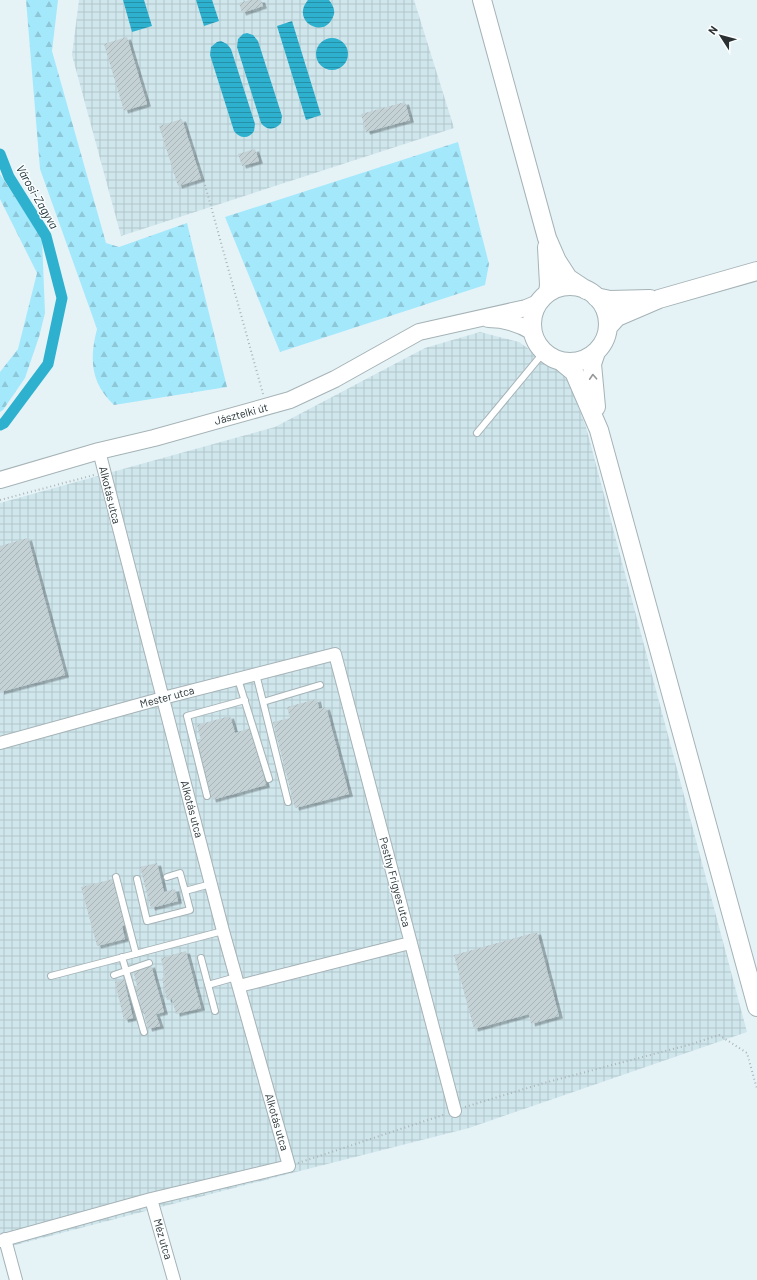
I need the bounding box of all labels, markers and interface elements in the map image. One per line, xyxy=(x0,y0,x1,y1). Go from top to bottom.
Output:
north arrow xyxy=(701,16,741,56)
text: N xyxy=(705,23,720,37)
water label: Városi-Zagyva xyxy=(14,162,62,231)
one-way arrow xyxy=(588,374,597,380)
street label: Jásztelki út xyxy=(213,400,269,427)
street label: Alkotás utca xyxy=(97,465,124,525)
street label: Mester utca xyxy=(138,683,196,710)
street label: Alkotás utca xyxy=(179,779,206,839)
street label: Pesthy Frigyes utca xyxy=(377,836,414,928)
street label: Alkotás utca xyxy=(263,1092,292,1152)
street label: Méz utca xyxy=(151,1217,176,1261)

